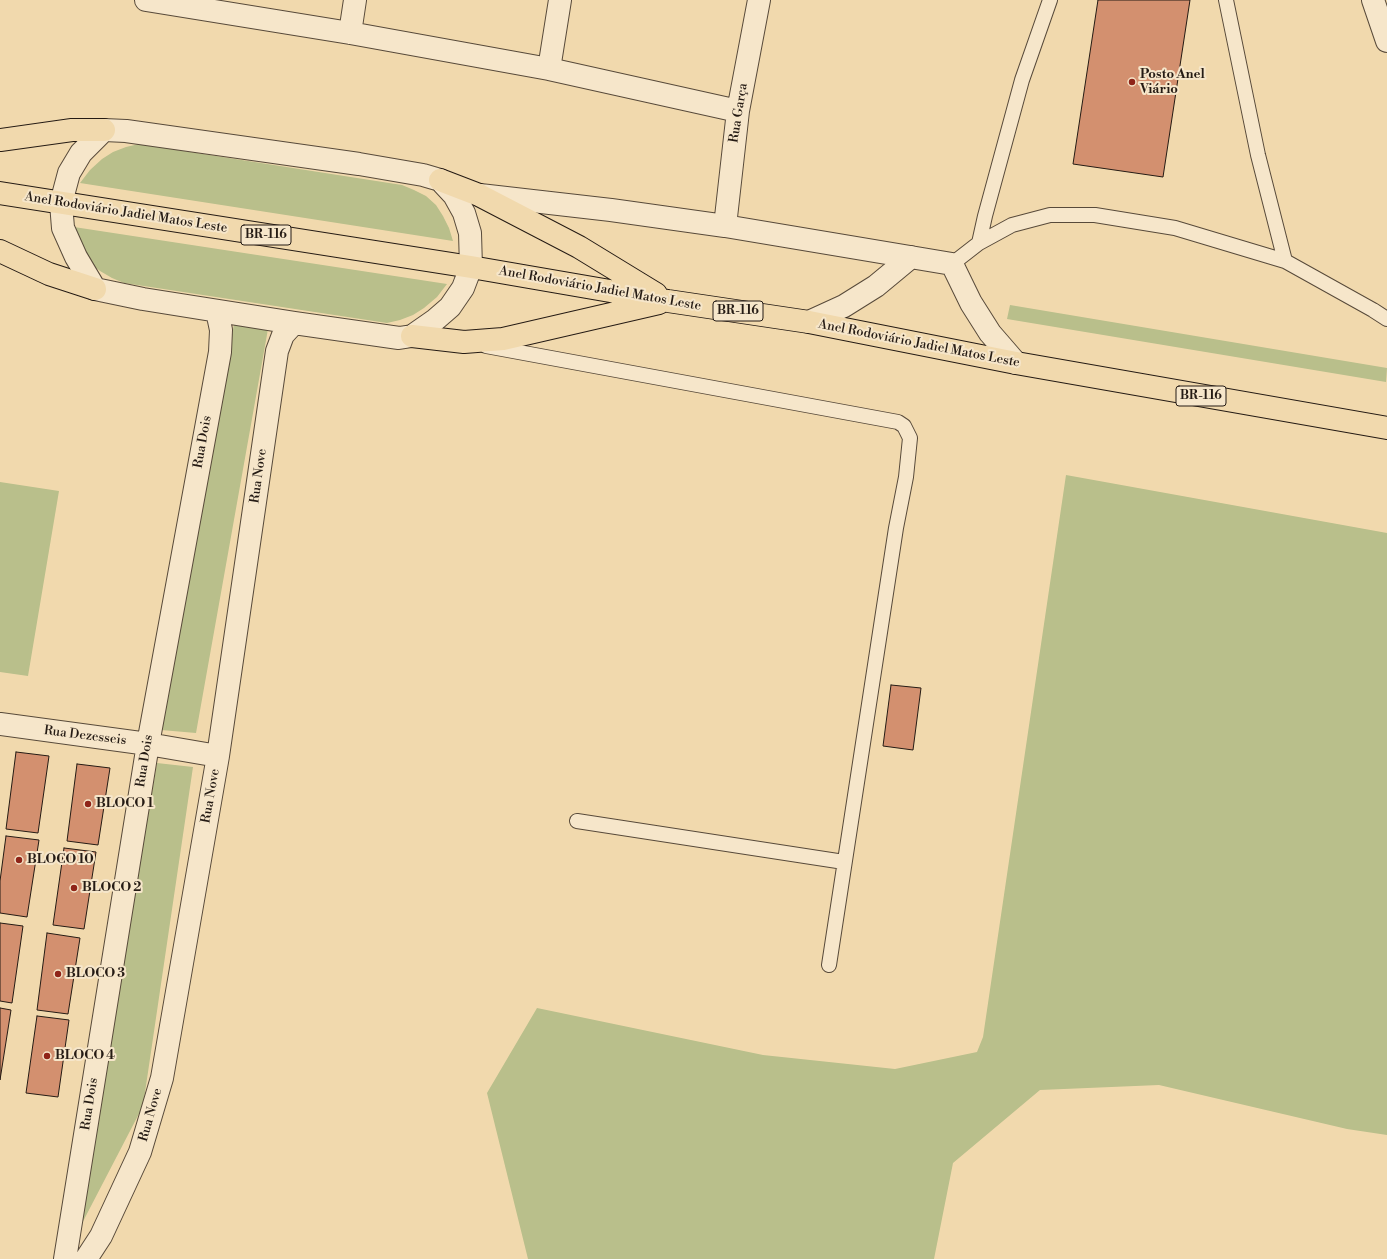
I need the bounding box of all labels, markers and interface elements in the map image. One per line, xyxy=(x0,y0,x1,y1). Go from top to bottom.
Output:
place label: Posto Anel Viário xyxy=(1140,67,1205,98)
marker: Posto Anel Viário xyxy=(1127,77,1137,87)
street label: Rua Garça xyxy=(727,82,751,144)
street label: Anel Rodoviário Jadiel Matos Leste xyxy=(24,189,228,237)
road number: BR-116 xyxy=(241,225,291,245)
street label: Anel Rodoviário Jadiel Matos Leste xyxy=(498,264,702,314)
road number: BR-116 xyxy=(713,301,763,321)
street label: Anel Rodoviário Jadiel Matos Leste xyxy=(817,317,1021,371)
road number: BR-116 xyxy=(1176,386,1226,406)
street label: Rua Dois xyxy=(191,415,215,469)
street label: Rua Nove xyxy=(247,448,271,504)
street label: Rua Dezesseis xyxy=(43,723,127,749)
street label: Rua Dois xyxy=(133,734,157,788)
street label: Rua Nove xyxy=(199,768,223,824)
place label: BLOCO 1 xyxy=(96,796,154,812)
marker: BLOCO 1 xyxy=(83,799,93,809)
place label: BLOCO 10 xyxy=(27,852,94,868)
marker: BLOCO 10 xyxy=(14,855,24,865)
place label: BLOCO 2 xyxy=(82,880,141,896)
marker: BLOCO 2 xyxy=(69,883,79,893)
place label: BLOCO 3 xyxy=(66,966,125,982)
marker: BLOCO 3 xyxy=(53,969,63,979)
place label: BLOCO 4 xyxy=(55,1048,115,1064)
marker: BLOCO 4 xyxy=(42,1051,52,1061)
street label: Rua Dois xyxy=(78,1077,102,1131)
street label: Rua Nove xyxy=(136,1086,166,1144)

